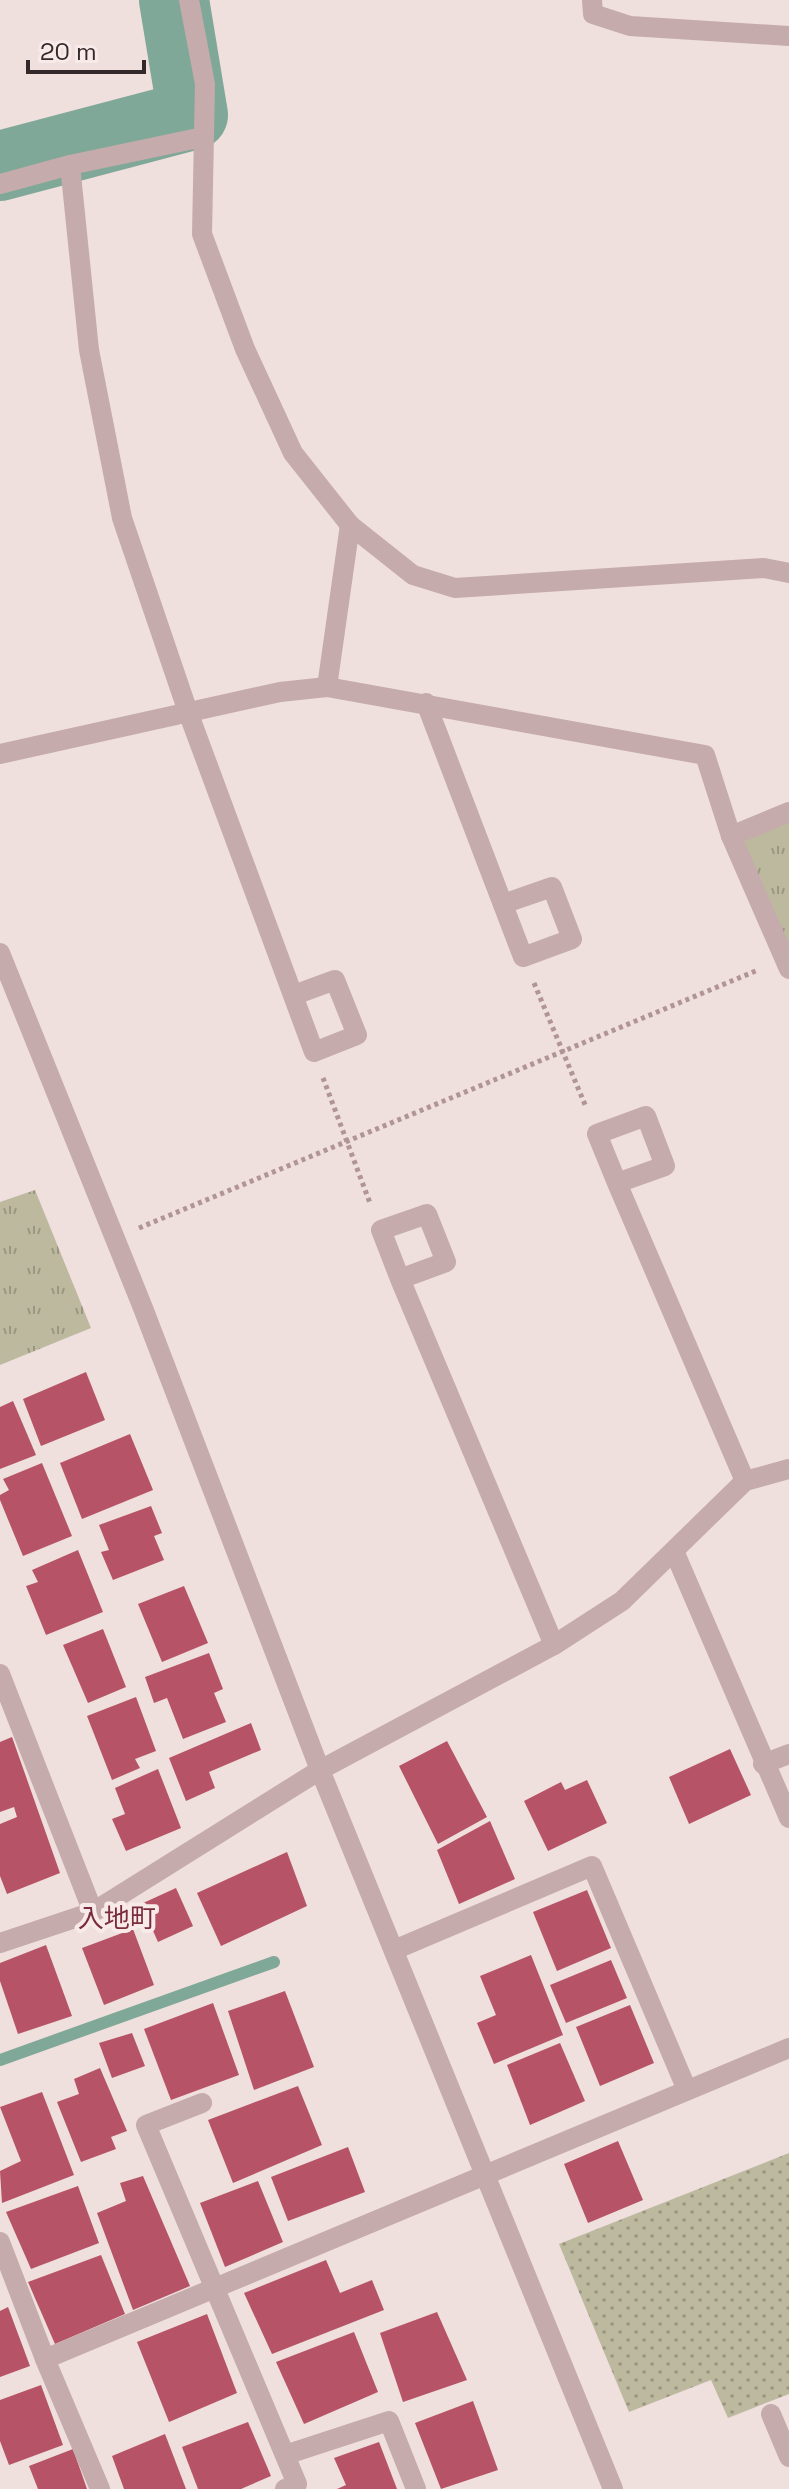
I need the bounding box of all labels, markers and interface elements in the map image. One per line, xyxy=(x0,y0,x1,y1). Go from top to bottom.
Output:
scale bar xyxy=(28,24,144,74)
text: 20 m xyxy=(40,36,97,67)
district label: 入地町 xyxy=(78,1901,156,1935)

